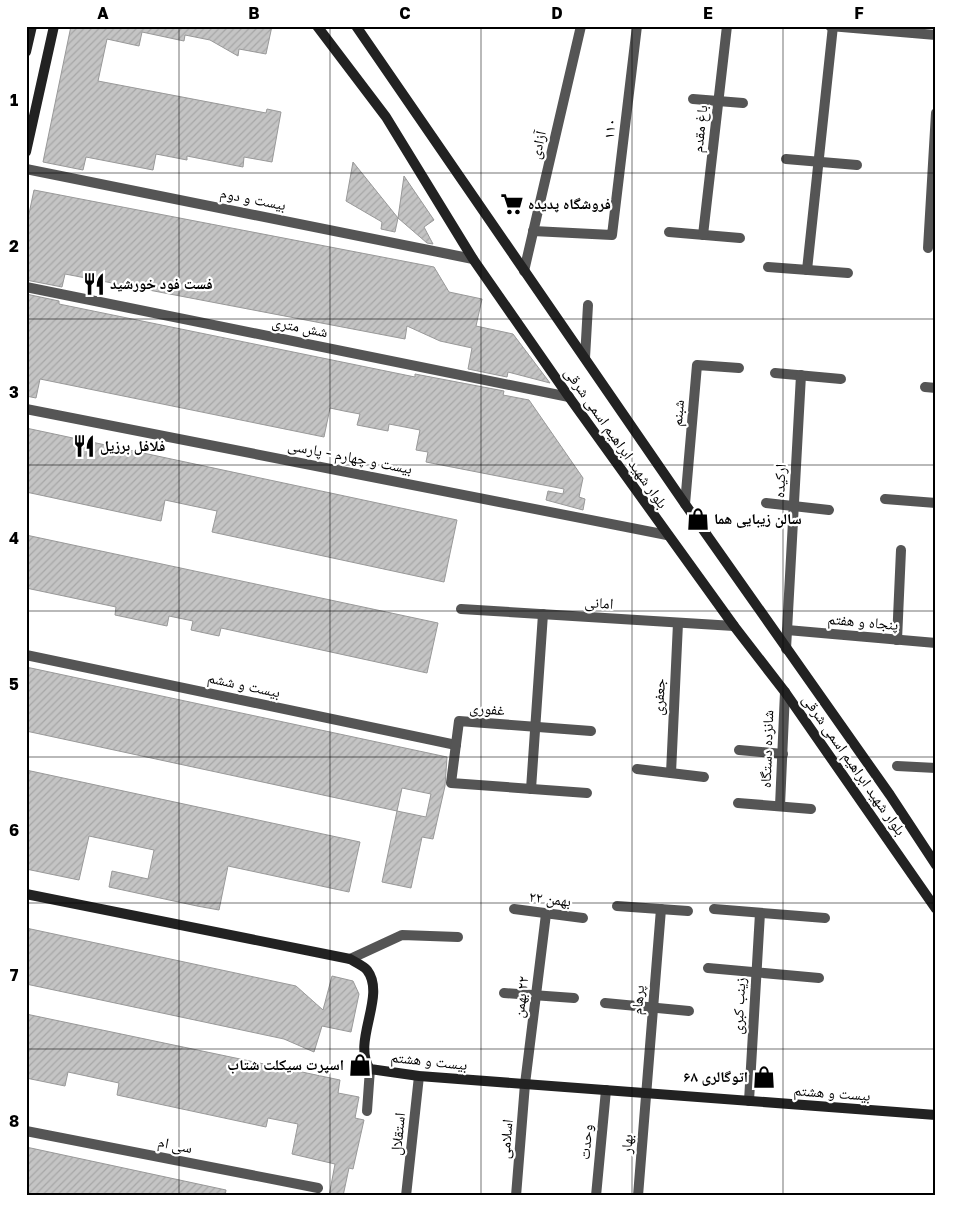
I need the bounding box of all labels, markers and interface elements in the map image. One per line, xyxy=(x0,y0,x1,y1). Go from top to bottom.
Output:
text: A xyxy=(97,3,109,23)
text: B xyxy=(248,3,260,23)
text: C xyxy=(399,3,411,23)
text: D xyxy=(551,3,563,23)
text: E xyxy=(703,3,713,23)
text: F xyxy=(854,3,864,23)
text: 1 xyxy=(10,90,18,110)
street label: باغ مقدم xyxy=(688,104,712,154)
street label: ۱۱۰ xyxy=(599,118,619,140)
street label: آزادی xyxy=(525,128,551,161)
street label: بیست و دوم xyxy=(218,183,288,215)
supermarket icon: فروشگاه پدیده xyxy=(499,191,525,217)
place label: فروشگاه پدیده xyxy=(528,194,611,213)
text: 2 xyxy=(9,236,19,256)
restaurant icon: فست فود خورشید xyxy=(81,271,107,297)
place label: فست فود خورشید xyxy=(110,274,213,292)
street label: شش متری xyxy=(270,312,330,342)
street label: بلوار شهید ابراهیم اسمی شرقی xyxy=(560,363,672,513)
text: 3 xyxy=(9,382,19,402)
street label: شبنم xyxy=(667,399,689,427)
restaurant icon: فلافل برزیل xyxy=(71,433,97,459)
street label: بیست و چهارم - پارسی xyxy=(286,435,414,479)
place label: فلافل برزیل xyxy=(100,436,165,455)
street label: ارکیده xyxy=(769,463,790,499)
shop icon: سالن زیبایی هما xyxy=(685,506,711,532)
place label: سالن زیبایی هما xyxy=(714,509,802,528)
text: 4 xyxy=(9,528,19,548)
street label: امانی xyxy=(584,592,614,614)
street label: پنجاه و هفتم xyxy=(827,609,899,635)
street label: بیست و ششم xyxy=(206,668,282,702)
text: 5 xyxy=(9,674,19,694)
street label: جعفری xyxy=(648,678,670,716)
street label: بلوار شهید ابراهیم اسمی شرقی xyxy=(798,690,910,840)
street label: غفوری xyxy=(468,697,506,721)
street label: شانزده دستگاه xyxy=(756,709,777,788)
text: 6 xyxy=(9,820,19,840)
street label: ۲۲ بهمن xyxy=(528,887,572,911)
text: 7 xyxy=(10,965,19,985)
street label: ٢٢ بهمن xyxy=(509,975,534,1019)
street label: زینب کبری xyxy=(728,977,750,1035)
street label: پرهام xyxy=(627,984,649,1016)
street label: بیست و هشتم xyxy=(390,1047,468,1075)
shop icon: اسپرت سیکلت شتاب xyxy=(347,1052,373,1078)
place label: اسپرت سیکلت شتاب xyxy=(227,1055,344,1074)
shop icon: اتوگالری ۶۸ xyxy=(751,1064,777,1090)
place label: اتوگالری ۶۸ xyxy=(683,1067,748,1086)
street label: بیست و هشتم xyxy=(793,1080,871,1106)
text: 8 xyxy=(9,1111,19,1131)
street label: استقلال xyxy=(386,1112,410,1156)
street label: اسلامی xyxy=(494,1118,518,1160)
street label: وحدت xyxy=(575,1124,597,1160)
street label: سی ام xyxy=(156,1132,194,1158)
street label: بهار xyxy=(616,1134,637,1155)

